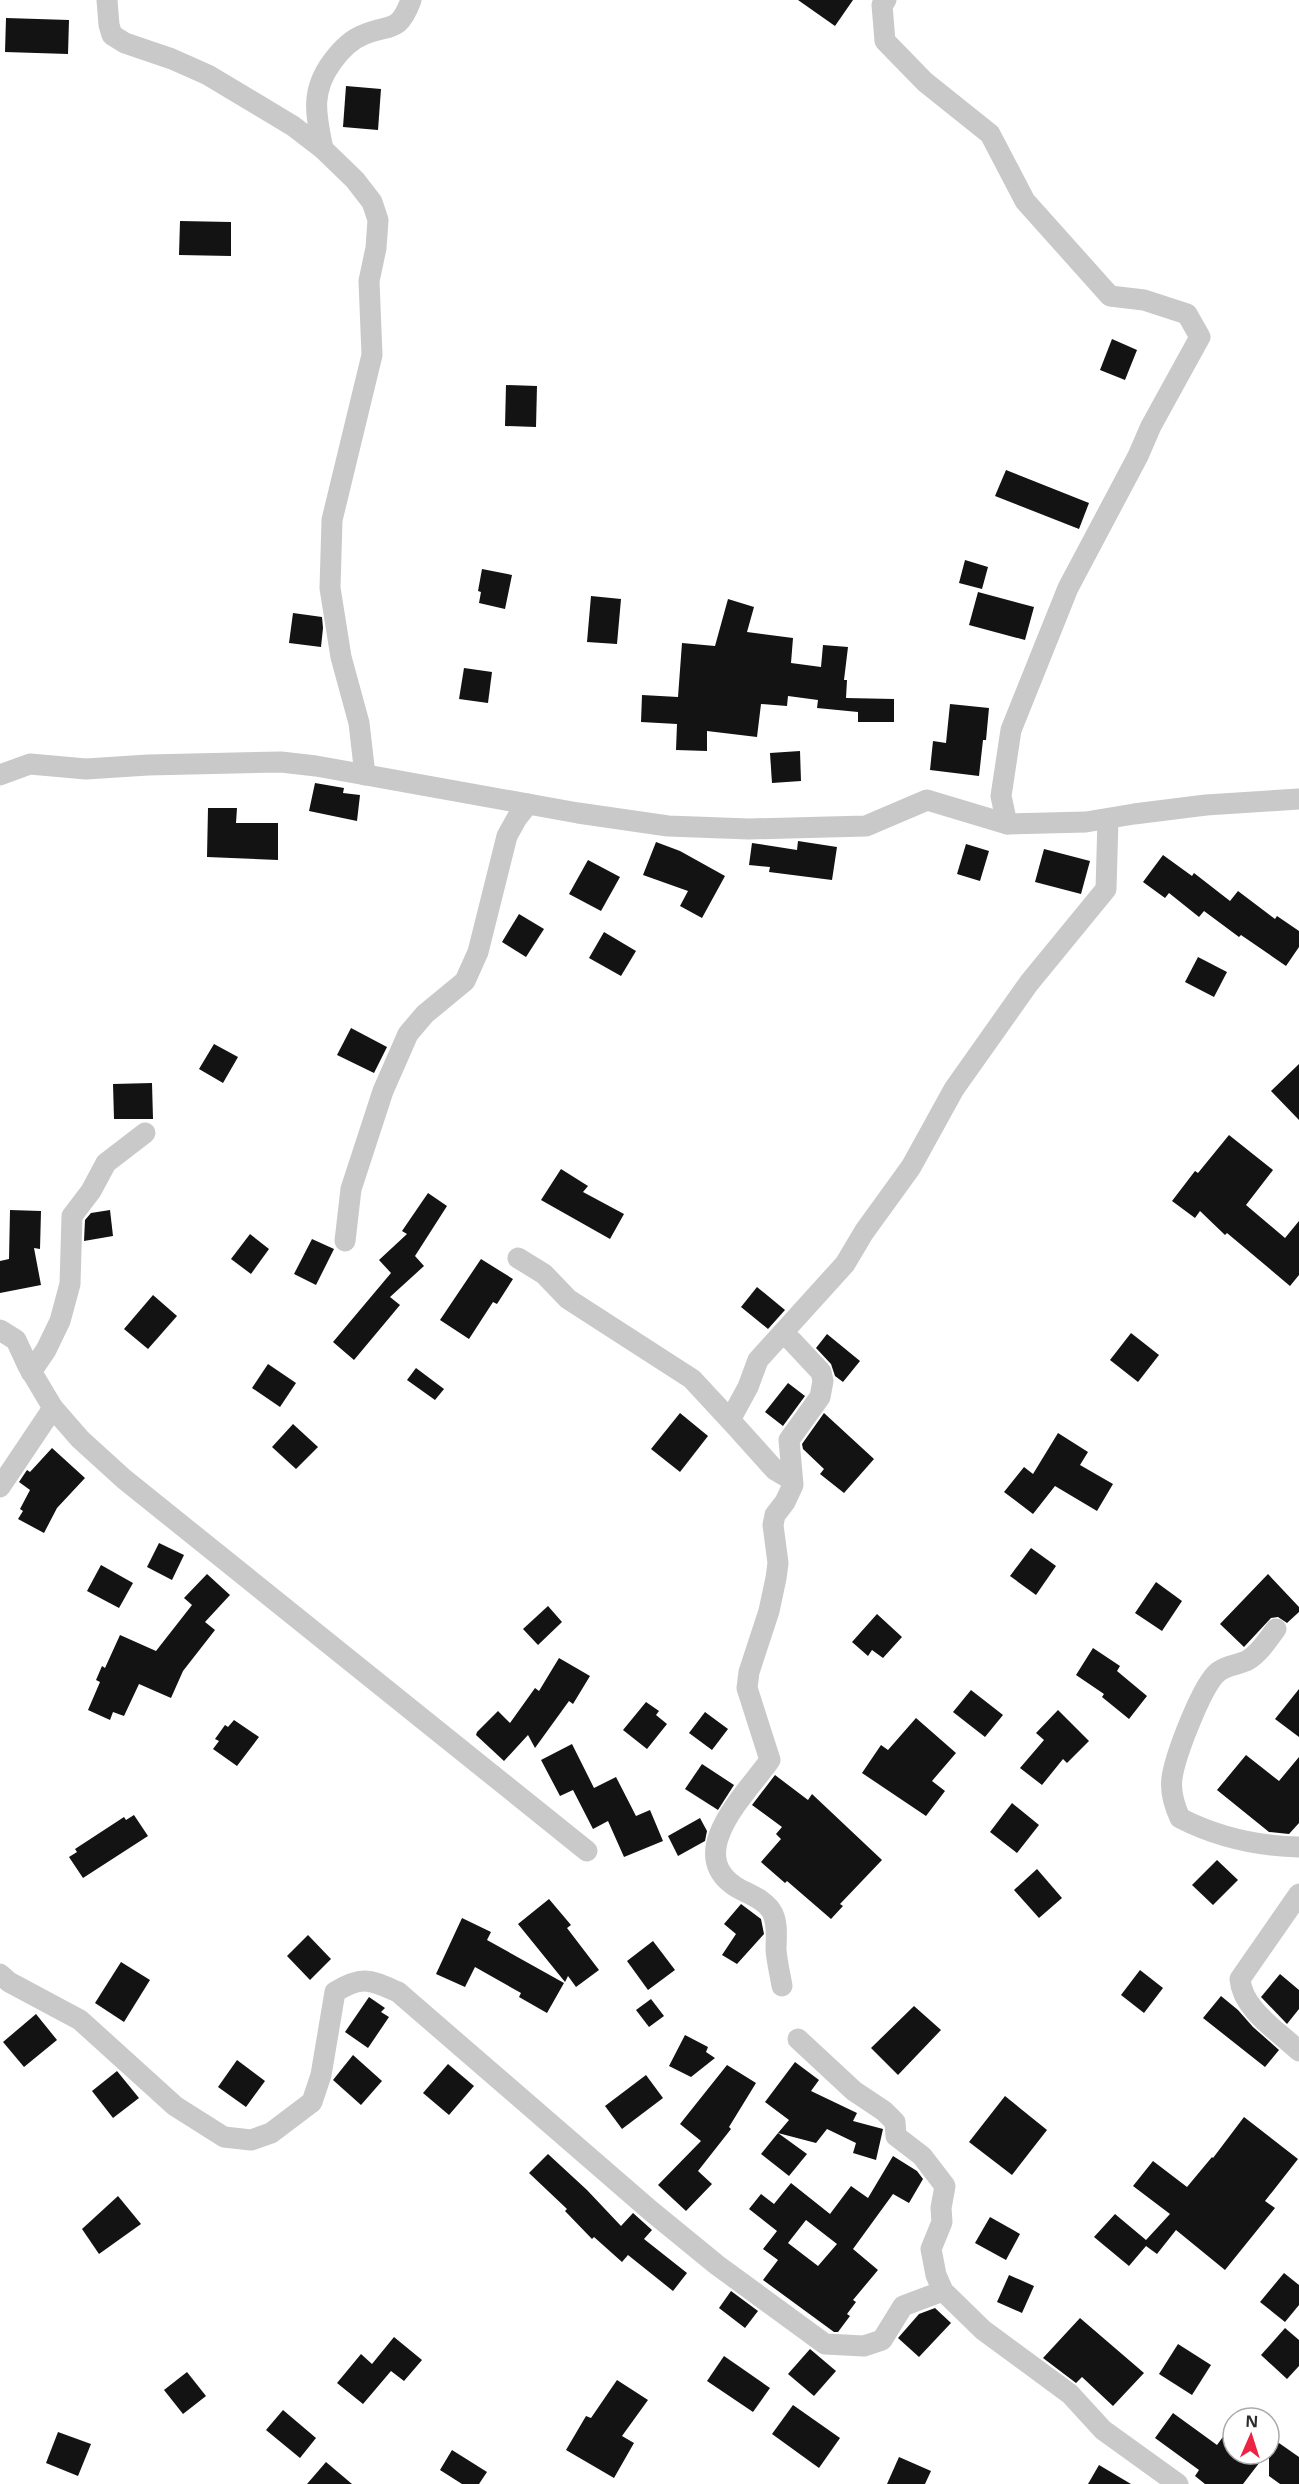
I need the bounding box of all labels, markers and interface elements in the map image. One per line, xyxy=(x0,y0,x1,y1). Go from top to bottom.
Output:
north arrow xyxy=(1221,2406,1281,2466)
text: N xyxy=(1245,2410,1259,2432)

